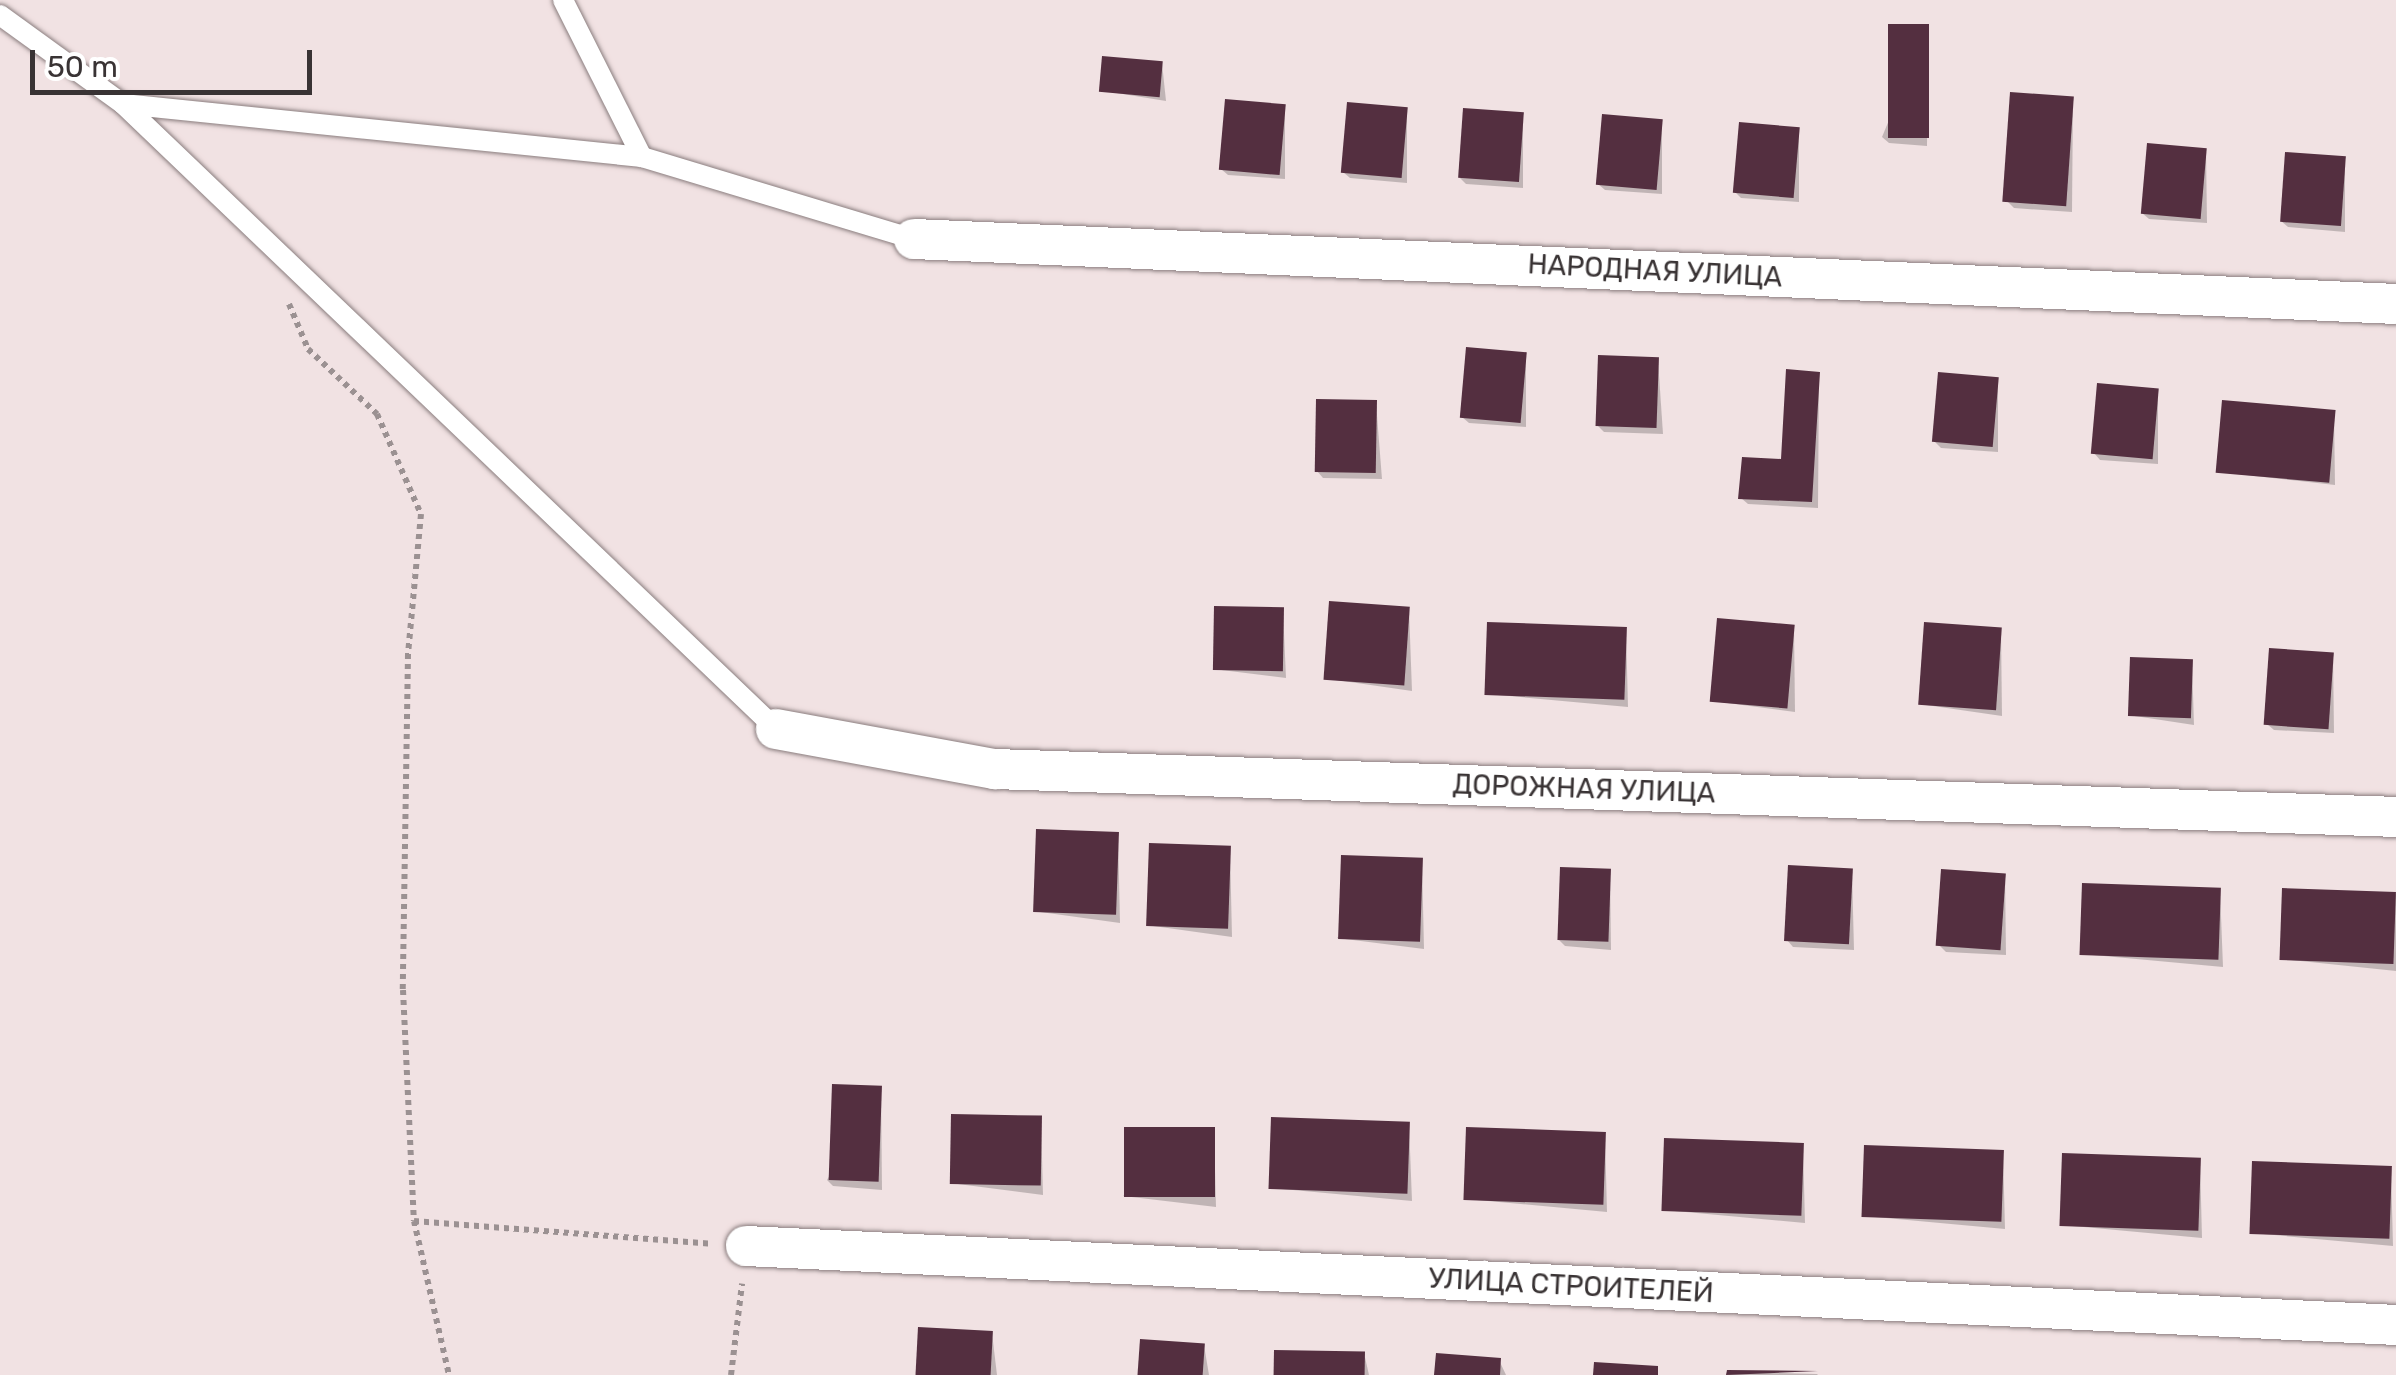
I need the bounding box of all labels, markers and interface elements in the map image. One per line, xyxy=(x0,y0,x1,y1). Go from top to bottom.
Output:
scale bar xyxy=(35,30,318,92)
text: 50 m xyxy=(47,49,118,85)
street label: НАРОДНАЯ УЛИЦА xyxy=(1527,248,1783,294)
street label: ДОРОЖНАЯ УЛИЦА xyxy=(1452,768,1716,810)
street label: УЛИЦА СТРОИТЕЛЕЙ xyxy=(1428,1262,1714,1310)

